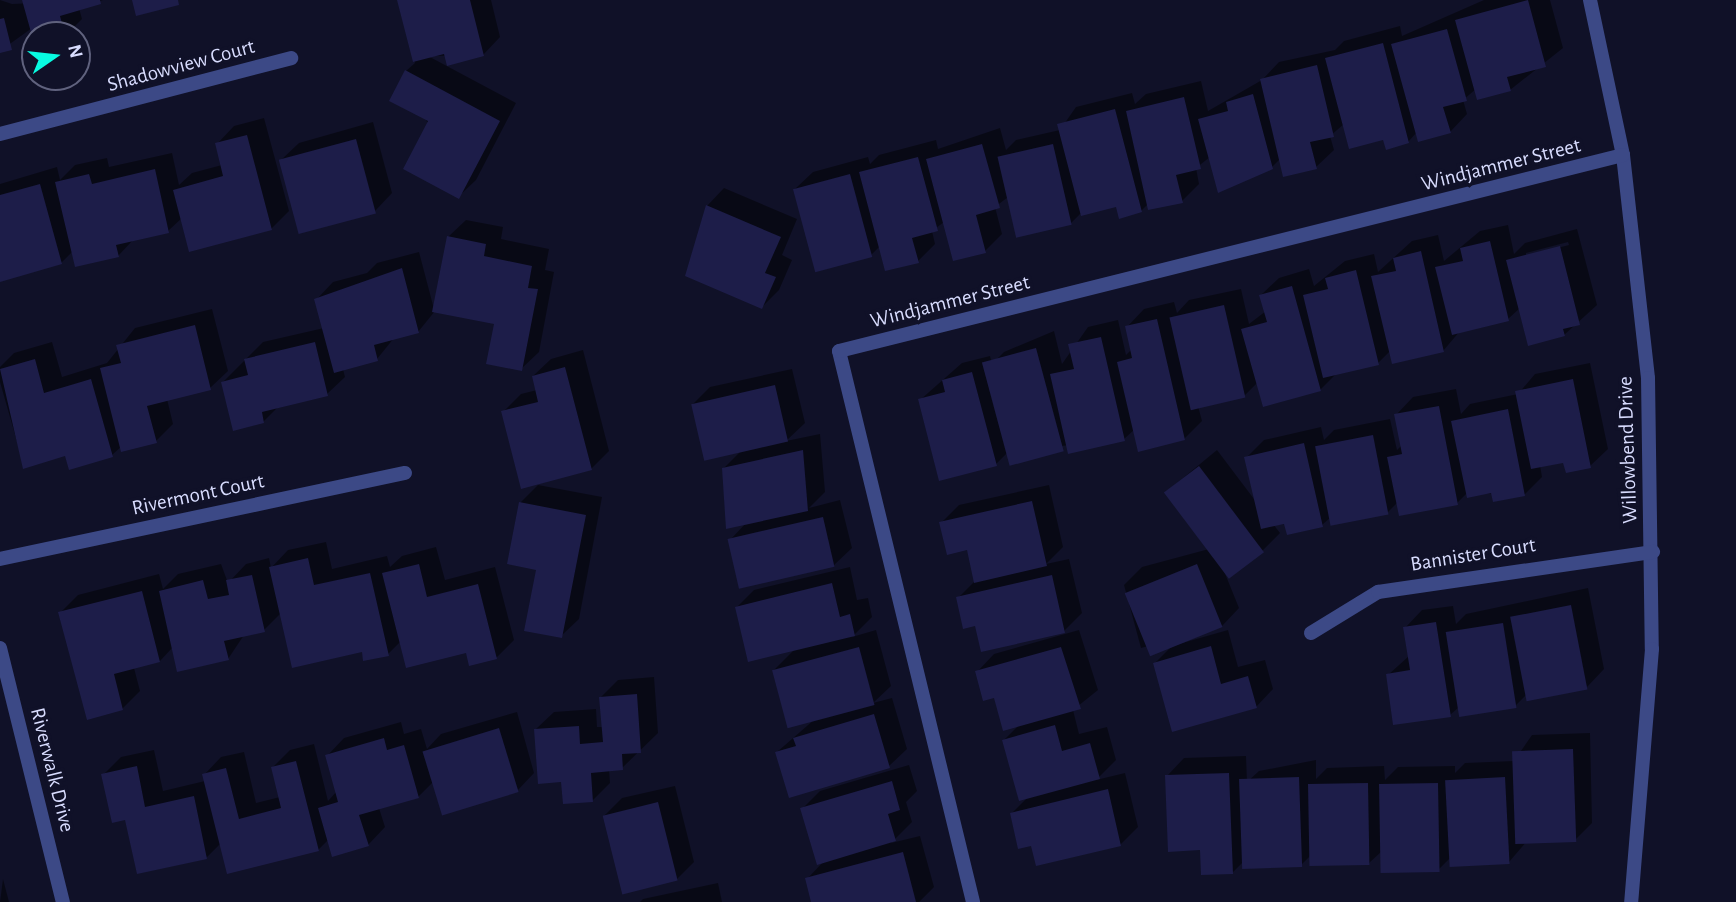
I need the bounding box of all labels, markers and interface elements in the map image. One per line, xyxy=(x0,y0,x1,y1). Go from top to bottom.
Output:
north arrow xyxy=(21,21,91,91)
street label: Shadowview Court xyxy=(105,34,257,98)
text: N xyxy=(64,43,86,60)
street label: Windjammer Street xyxy=(1419,133,1583,197)
street label: Windjammer Street xyxy=(868,270,1032,334)
street label: Willowbend Drive xyxy=(1613,376,1643,524)
street label: Rivermont Court xyxy=(130,469,266,521)
street label: Bannister Court xyxy=(1409,533,1537,577)
street label: Riverwalk Drive xyxy=(24,705,80,835)

